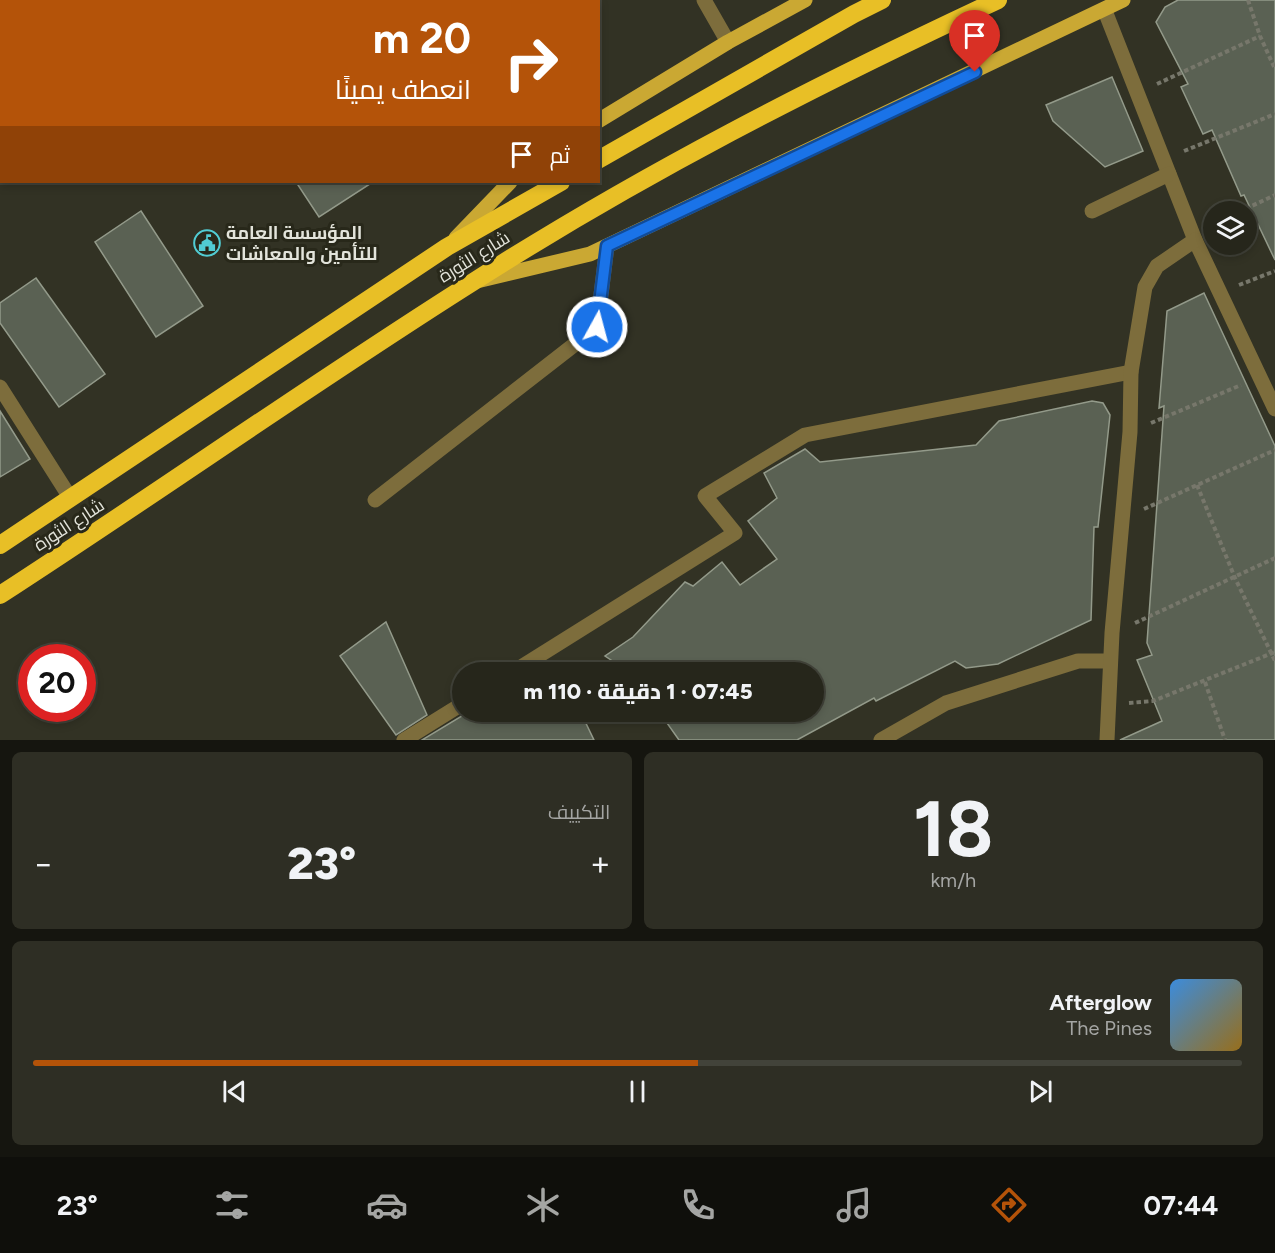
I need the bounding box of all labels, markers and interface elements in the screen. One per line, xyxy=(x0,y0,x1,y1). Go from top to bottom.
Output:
pin xyxy=(949,10,1000,72)
text: 20 m xyxy=(373,13,471,64)
icon: arrive xyxy=(958,19,991,52)
icon: right xyxy=(492,24,570,102)
text: انعطف يمينًا xyxy=(335,73,471,106)
icon: arrive xyxy=(505,138,538,171)
text: ثم xyxy=(550,142,570,169)
map controls xyxy=(1203,201,1257,255)
button: layers xyxy=(1203,201,1257,255)
place label: المؤسسة العامة للتأمين والمعاشات xyxy=(226,222,378,265)
street label: شارع الثورة xyxy=(434,226,514,288)
public building icon: المؤسسة العامة للتأمين والمعاشات xyxy=(192,228,222,258)
position arrow xyxy=(565,295,629,359)
street label: شارع الثورة xyxy=(29,494,109,557)
speed limit sign: 20 xyxy=(18,644,96,722)
text: 07:45 · 1 دقيقة · 110 m xyxy=(523,678,753,705)
text: 18 xyxy=(913,782,994,876)
text: التكييف xyxy=(548,800,611,824)
text: 23° xyxy=(287,836,356,890)
text: − xyxy=(33,844,54,883)
text: + xyxy=(590,844,610,883)
text: km/h xyxy=(930,868,976,892)
text: Afterglow xyxy=(1049,989,1152,1016)
text: The Pines xyxy=(1066,1016,1152,1040)
icon: previous xyxy=(218,1075,251,1108)
icon: pause xyxy=(621,1075,654,1108)
icon: next xyxy=(1024,1075,1057,1108)
icon: filters xyxy=(211,1184,253,1226)
icon: car xyxy=(366,1184,408,1226)
icon: climate xyxy=(522,1184,564,1226)
icon: phone xyxy=(677,1184,719,1226)
icon: music xyxy=(833,1184,875,1226)
icon: directions xyxy=(988,1184,1030,1226)
text: 23° xyxy=(57,1189,98,1222)
text: 07:44 xyxy=(1143,1189,1218,1222)

